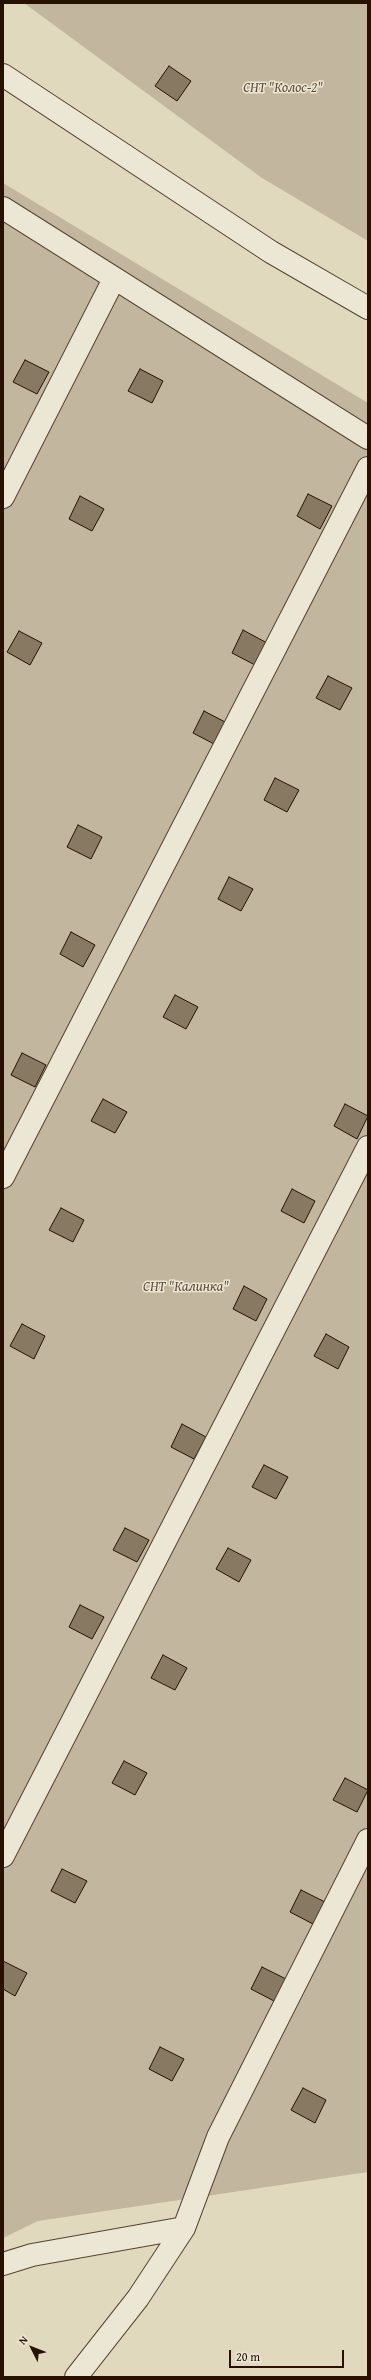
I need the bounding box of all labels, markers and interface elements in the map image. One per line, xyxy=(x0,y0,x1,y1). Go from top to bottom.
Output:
park label: СНТ "Колос-2" xyxy=(243,80,323,96)
park label: СНТ "Калинка" xyxy=(143,1279,229,1295)
north arrow xyxy=(12,2328,52,2368)
text: N xyxy=(15,2332,31,2348)
scale bar xyxy=(231,2342,346,2368)
text: 20 m xyxy=(236,2348,260,2365)

